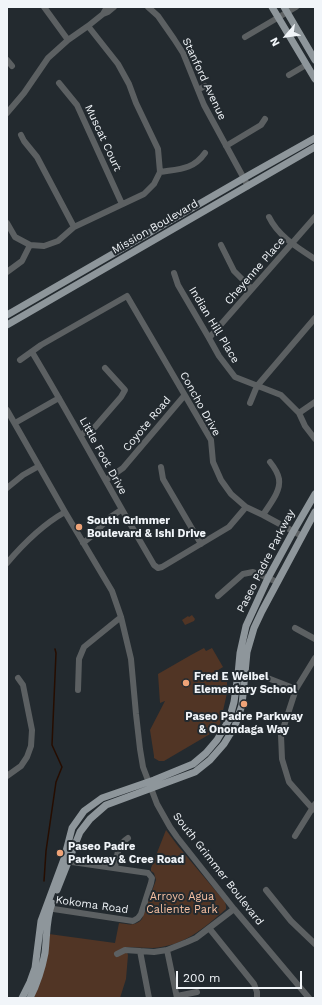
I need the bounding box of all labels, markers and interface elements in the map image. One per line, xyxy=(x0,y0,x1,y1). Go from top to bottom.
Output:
north arrow xyxy=(266,16,306,56)
text: N xyxy=(267,35,283,49)
street label: Stanford Avenue xyxy=(179,36,229,122)
street label: Muscat Court xyxy=(82,103,124,173)
street label: Mission Boulevard xyxy=(110,197,200,257)
street label: Cheyenne Place xyxy=(222,235,288,307)
street label: Indian Hill Place xyxy=(186,284,242,366)
street label: Concho Drive xyxy=(177,369,223,439)
street label: Coyote Road xyxy=(120,394,174,454)
street label: Little Foot Drive xyxy=(76,415,130,497)
street label: Paseo Padre Parkway xyxy=(234,507,298,615)
place label: South Grimmer Boulevard & Ishi Drive xyxy=(87,514,206,540)
marker: South Grimmer Boulevard & Ishi Drive xyxy=(74,522,84,532)
place label: Fred E Weibel Elementary School xyxy=(194,670,297,696)
marker: Fred E Weibel Elementary School xyxy=(181,678,191,688)
marker: Paseo Padre Parkway & Onondaga Way xyxy=(239,699,249,709)
place label: Paseo Padre Parkway & Onondaga Way xyxy=(185,710,303,736)
street label: South Grimmer Boulevard xyxy=(170,810,266,928)
place label: Paseo Padre Parkway & Cree Road xyxy=(68,840,184,866)
marker: Paseo Padre Parkway & Cree Road xyxy=(55,848,65,858)
park label: Arroyo Agua Caliente Park xyxy=(146,890,218,916)
street label: Kokoma Road xyxy=(55,893,129,917)
scale bar xyxy=(178,963,304,989)
text: 200 m xyxy=(183,971,220,985)

